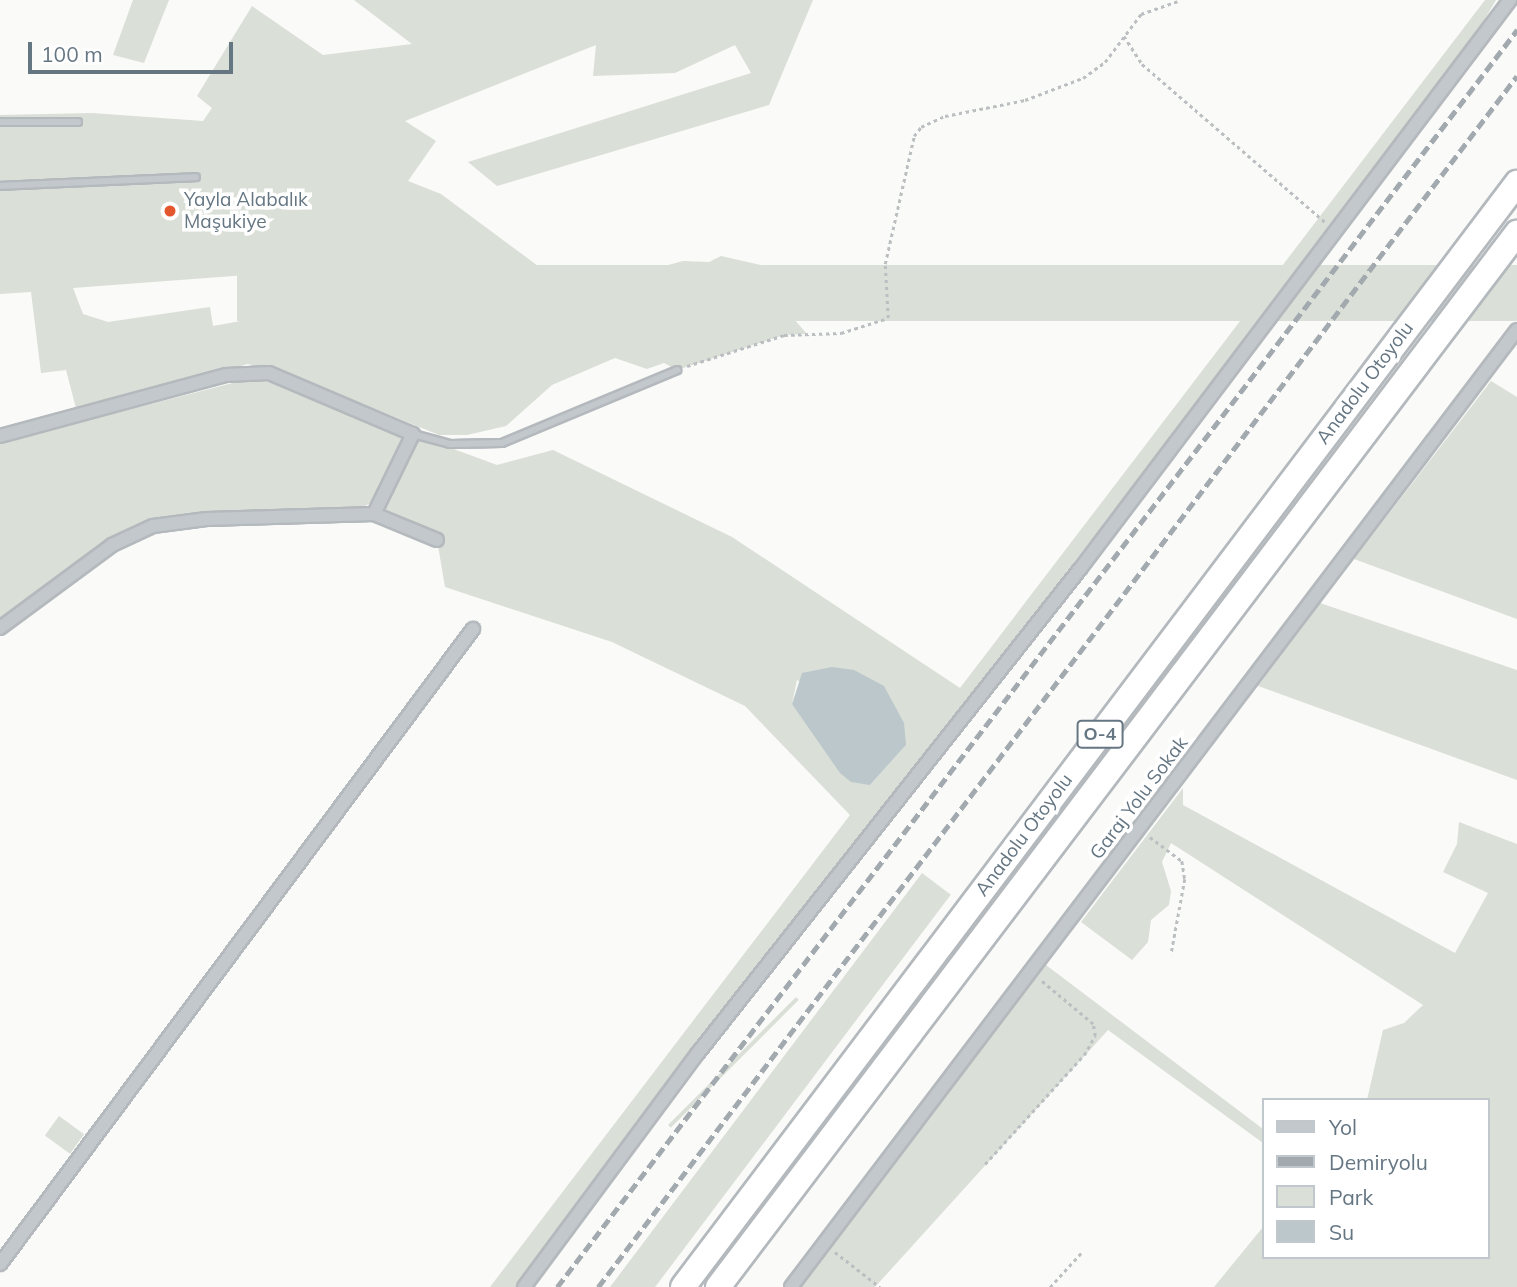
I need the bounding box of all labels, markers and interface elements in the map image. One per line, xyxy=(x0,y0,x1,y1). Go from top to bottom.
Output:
scale bar xyxy=(32,28,236,72)
text: 100 m xyxy=(41,41,103,67)
place label: Yayla Alabalık Maşukiye xyxy=(184,189,308,233)
marker: Yayla Alabalık Maşukiye xyxy=(162,203,178,219)
street label: Anadolu Otoyolu xyxy=(1312,317,1418,449)
road number: O-4 xyxy=(1076,720,1124,748)
street label: Garaj Yolu Sokak xyxy=(1085,732,1193,864)
street label: Anadolu Otoyolu xyxy=(971,769,1077,901)
legend xyxy=(1262,1098,1489,1259)
text: Yol xyxy=(1329,1114,1357,1140)
text: Demiryolu xyxy=(1329,1149,1428,1175)
text: Park xyxy=(1329,1184,1373,1210)
text: Su xyxy=(1329,1219,1354,1245)

